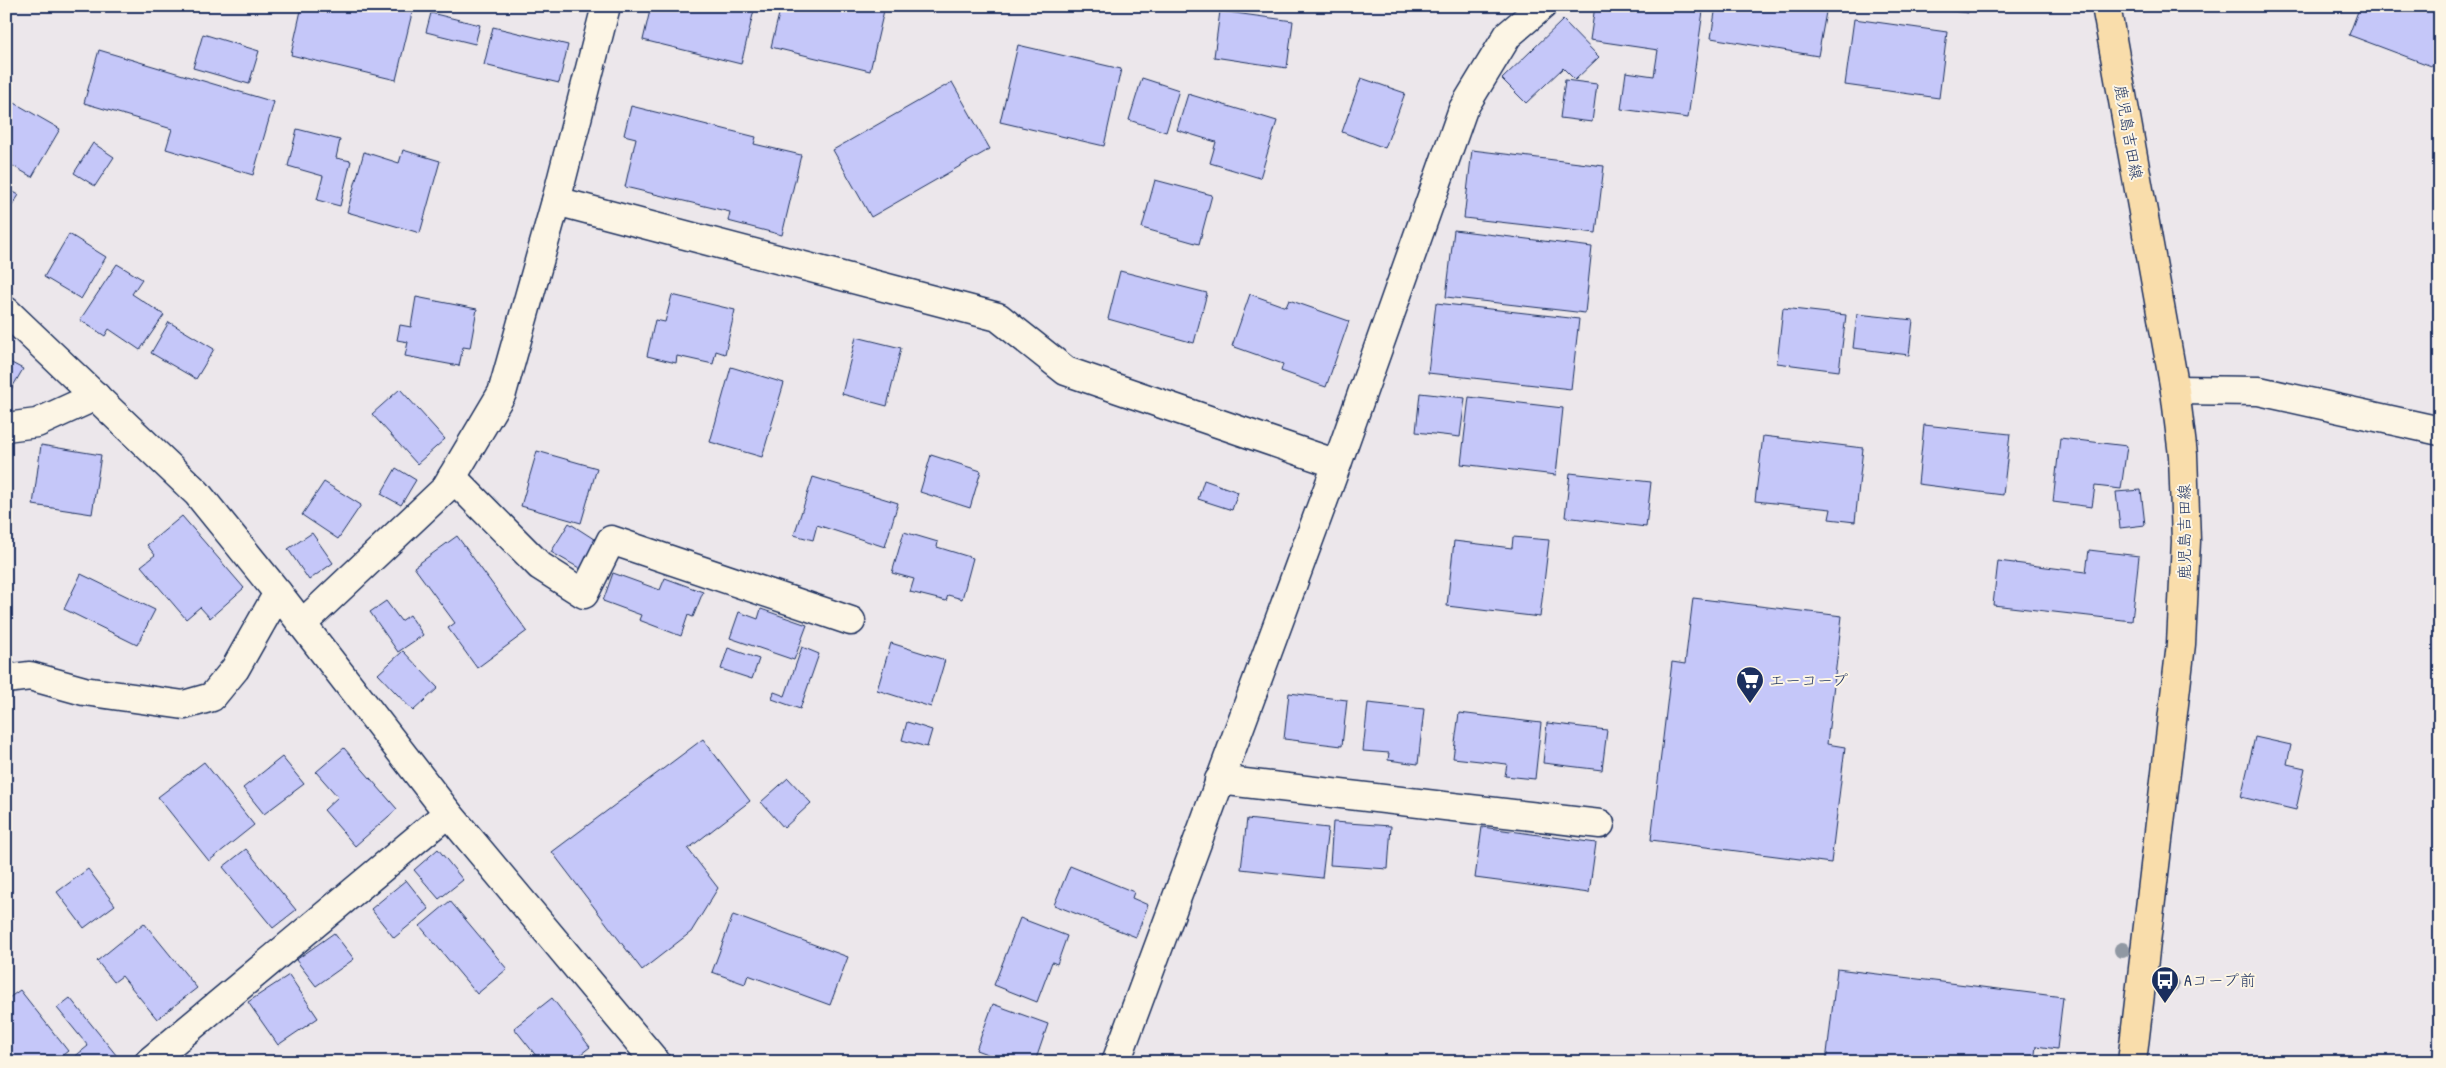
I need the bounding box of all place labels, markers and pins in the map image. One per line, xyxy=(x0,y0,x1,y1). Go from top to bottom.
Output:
supermarket icon: エーコープ xyxy=(1735,665,1765,704)
place label: エーコープ xyxy=(1769,669,1848,691)
bus stop icon: Aコープ前 xyxy=(2150,965,2180,1004)
place label: Aコープ前 xyxy=(2184,969,2255,991)

